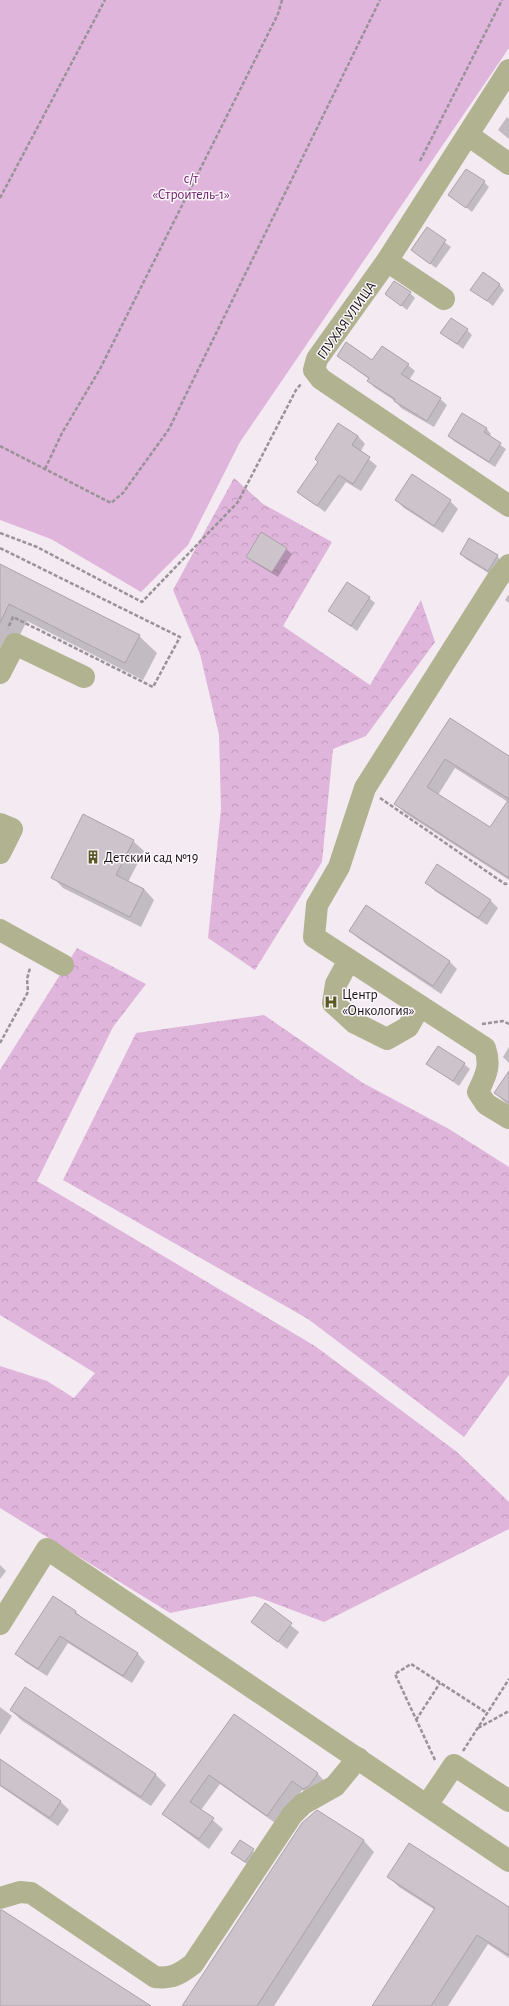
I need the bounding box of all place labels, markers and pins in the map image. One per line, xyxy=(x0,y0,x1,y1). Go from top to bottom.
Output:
building icon: Детский сад №19 xyxy=(85,849,101,865)
place label: Детский сад №19 xyxy=(104,851,198,865)
place label: Центр «Онкология» xyxy=(342,988,415,1018)
hospital icon: Центр «Онкология» xyxy=(323,994,339,1010)

